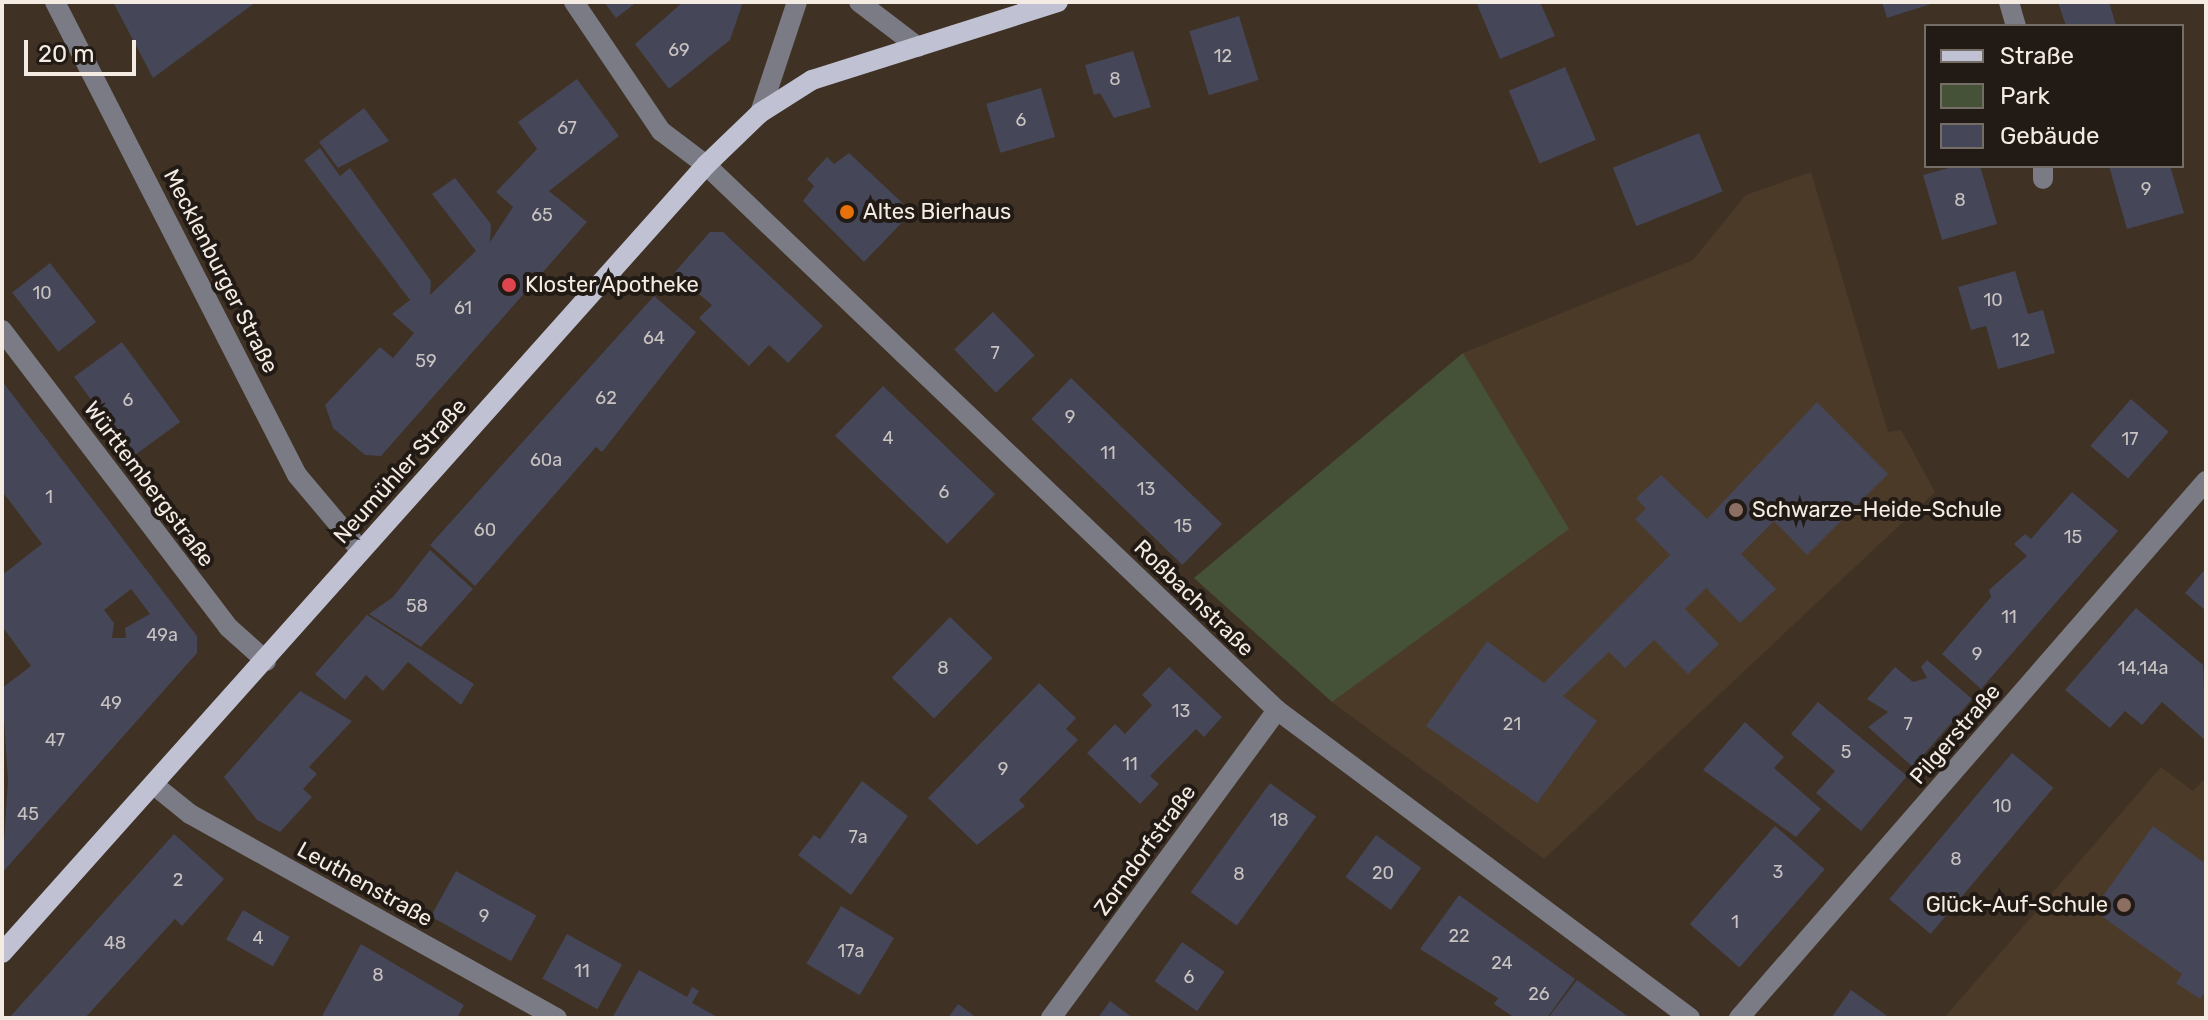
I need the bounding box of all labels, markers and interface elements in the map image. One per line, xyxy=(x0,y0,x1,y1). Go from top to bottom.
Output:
scale bar xyxy=(28,24,140,74)
legend xyxy=(1924,24,2184,168)
house number: 69 xyxy=(668,39,690,61)
text: 20 m xyxy=(38,40,95,68)
text: Straße xyxy=(2000,42,2074,70)
house number: 12 xyxy=(1214,45,1232,67)
house number: 8 xyxy=(1109,68,1121,90)
text: Park xyxy=(2000,82,2050,110)
house number: 6 xyxy=(1016,109,1026,131)
house number: 67 xyxy=(557,117,577,139)
text: Gebäude xyxy=(2000,122,2099,150)
street label: Mecklenburger Straße xyxy=(158,164,284,378)
house number: 9 xyxy=(2141,178,2151,200)
house number: 8 xyxy=(1954,189,1966,211)
place label: Altes Bierhaus xyxy=(863,199,1011,225)
marker: Altes Bierhaus xyxy=(838,203,856,221)
house number: 65 xyxy=(531,204,553,226)
place label: Kloster Apotheke xyxy=(525,272,700,298)
marker: Kloster Apotheke xyxy=(500,276,518,294)
house number: 10 xyxy=(32,282,52,304)
house number: 10 xyxy=(1983,289,2003,311)
house number: 61 xyxy=(454,297,472,319)
house number: 64 xyxy=(643,327,665,349)
house number: 12 xyxy=(2012,329,2030,351)
house number: 7 xyxy=(990,342,1000,364)
house number: 59 xyxy=(415,350,437,372)
house number: 62 xyxy=(595,387,617,409)
house number: 6 xyxy=(123,389,133,411)
street label: Neumühler Straße xyxy=(328,393,472,549)
street label: Württembergstraße xyxy=(78,396,220,572)
house number: 9 xyxy=(1065,406,1075,428)
house number: 4 xyxy=(882,427,894,449)
house number: 17 xyxy=(2122,428,2138,450)
house number: 11 xyxy=(1100,442,1116,464)
house number: 60a xyxy=(530,449,562,471)
house number: 13 xyxy=(1137,478,1155,500)
house number: 6 xyxy=(939,481,949,503)
house number: 1 xyxy=(45,486,53,508)
place label: Schwarze-Heide-Schule xyxy=(1752,497,2002,523)
marker: Schwarze-Heide-Schule xyxy=(1727,501,1745,519)
house number: 15 xyxy=(1174,515,1192,537)
house number: 60 xyxy=(474,519,496,541)
house number: 15 xyxy=(2064,526,2082,548)
street label: Roßbachstraße xyxy=(1129,534,1259,662)
house number: 58 xyxy=(406,595,428,617)
house number: 11 xyxy=(2001,606,2017,628)
house number: 49a xyxy=(146,624,178,646)
house number: 9 xyxy=(1972,643,1982,665)
house number: 8 xyxy=(937,657,949,679)
house number: 14,14a xyxy=(2118,657,2168,679)
street label: Pilgerstraße xyxy=(1904,679,2006,789)
house number: 49 xyxy=(100,692,122,714)
house number: 13 xyxy=(1172,700,1190,722)
house number: 21 xyxy=(1503,713,1521,735)
house number: 7 xyxy=(1903,713,1913,735)
house number: 47 xyxy=(45,729,65,751)
house number: 5 xyxy=(1841,741,1851,763)
house number: 11 xyxy=(1122,753,1138,775)
house number: 9 xyxy=(998,758,1008,780)
street label: Zorndorfstraße xyxy=(1089,779,1201,921)
house number: 10 xyxy=(1992,795,2012,817)
house number: 45 xyxy=(17,803,39,825)
house number: 18 xyxy=(1269,809,1289,831)
house number: 7a xyxy=(848,826,868,848)
street label: Leuthenstraße xyxy=(293,836,437,932)
house number: 8 xyxy=(1950,848,1962,870)
house number: 3 xyxy=(1773,861,1783,883)
house number: 20 xyxy=(1372,862,1394,884)
house number: 8 xyxy=(1233,863,1245,885)
house number: 2 xyxy=(173,869,183,891)
place label: Glück-Auf-Schule xyxy=(1926,892,2108,918)
marker: Glück-Auf-Schule xyxy=(2115,896,2133,914)
house number: 9 xyxy=(479,905,489,927)
house number: 1 xyxy=(1731,911,1739,933)
house number: 22 xyxy=(1448,925,1470,947)
house number: 4 xyxy=(252,927,264,949)
house number: 48 xyxy=(104,932,126,954)
house number: 17a xyxy=(838,940,864,962)
house number: 24 xyxy=(1491,952,1513,974)
house number: 11 xyxy=(574,960,590,982)
house number: 8 xyxy=(372,964,384,986)
house number: 6 xyxy=(1184,966,1194,988)
house number: 26 xyxy=(1528,983,1550,1005)

